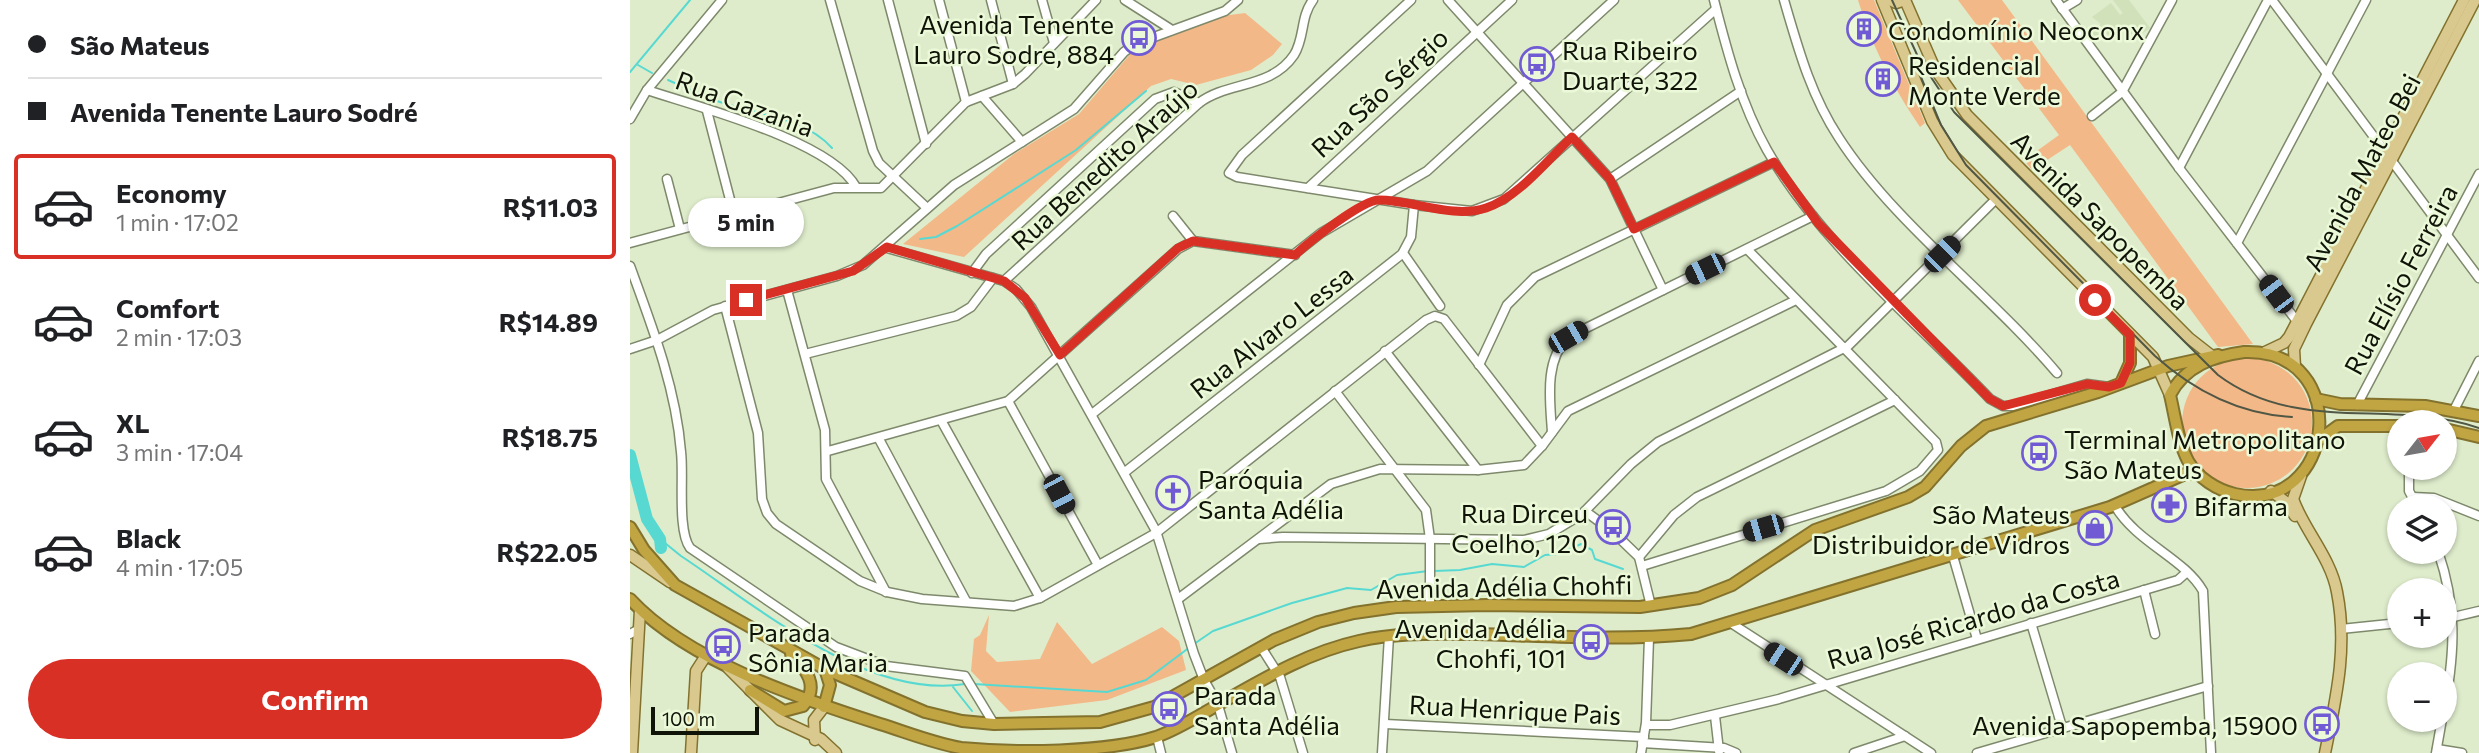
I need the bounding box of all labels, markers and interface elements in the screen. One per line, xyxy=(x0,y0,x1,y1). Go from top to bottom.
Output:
place label: Avenida Tenente Lauro Sodre, 884 xyxy=(913,8,1114,69)
building icon: Condomínio Neoconx xyxy=(1845,10,1883,48)
place label: Condomínio Neoconx xyxy=(1888,14,2144,45)
bus stop icon: Avenida Tenente Lauro Sodre, 884 xyxy=(1120,19,1158,57)
street label: Rua São Sérgio xyxy=(1304,21,1454,163)
text: São Mateus xyxy=(70,29,210,60)
place label: Rua Ribeiro Duarte, 322 xyxy=(1562,34,1698,95)
bus stop icon: Rua Ribeiro Duarte, 322 xyxy=(1518,45,1556,83)
place label: Residencial Monte Verde xyxy=(1908,49,2061,110)
building icon: Residencial Monte Verde xyxy=(1864,60,1902,98)
street label: Rua Gazania xyxy=(672,64,818,142)
street label: Avenida Mateo Bei xyxy=(2296,68,2426,276)
street label: Rua Benedito Araújo xyxy=(1004,72,1204,256)
text: Avenida Tenente Lauro Sodré xyxy=(70,96,418,127)
street label: Avenida Sapopemba xyxy=(2005,124,2197,316)
icon: car xyxy=(32,175,95,238)
text: Economy xyxy=(116,177,227,208)
street label: Rua Elísio Ferreira xyxy=(2337,179,2463,379)
text: R$11.03 xyxy=(503,191,598,222)
callout: 5 min xyxy=(688,198,804,247)
text: 1 min · 17:02 xyxy=(116,208,239,236)
text: 5 min xyxy=(717,208,775,236)
car xyxy=(1920,232,1965,276)
car xyxy=(1682,250,1729,288)
street label: Rua Alvaro Lessa xyxy=(1183,258,1359,404)
car xyxy=(2255,271,2298,317)
route end xyxy=(730,284,762,316)
route start xyxy=(2079,284,2111,316)
icon: car xyxy=(32,290,95,353)
text: Comfort xyxy=(116,292,219,323)
text: R$14.89 xyxy=(499,306,598,337)
car xyxy=(1545,317,1592,357)
text: 2 min · 17:03 xyxy=(116,323,242,351)
icon: car xyxy=(32,405,95,468)
text: XL xyxy=(116,407,150,438)
north arrow xyxy=(2387,410,2457,480)
map controls xyxy=(2387,410,2457,732)
text: R$18.75 xyxy=(502,421,598,452)
place label: Terminal Metropolitano São Mateus xyxy=(2064,423,2346,484)
bus stop icon: Terminal Metropolitano São Mateus xyxy=(2020,434,2058,472)
text: 3 min · 17:04 xyxy=(116,438,243,466)
place label: Paróquia Santa Adélia xyxy=(1198,463,1344,524)
car xyxy=(1040,471,1079,517)
church icon: Paróquia Santa Adélia xyxy=(1154,474,1192,512)
pharmacy icon: Bifarma xyxy=(2150,486,2188,524)
place label: Bifarma xyxy=(2194,490,2288,521)
button: layers xyxy=(2387,494,2457,564)
place label: Rua Dirceu Coelho, 120 xyxy=(1451,497,1588,558)
place label: São Mateus Distribuidor de Vidros xyxy=(1812,498,2070,559)
bus stop icon: Rua Dirceu Coelho, 120 xyxy=(1594,508,1632,546)
shop icon: São Mateus Distribuidor de Vidros xyxy=(2076,509,2114,547)
car xyxy=(1740,512,1787,544)
icon: car xyxy=(32,520,95,583)
text: Black xyxy=(116,522,182,553)
text: R$22.05 xyxy=(497,536,598,567)
text: 4 min · 17:05 xyxy=(116,553,243,581)
street label: Rua José Ricardo da Costa xyxy=(1823,561,2123,675)
street label: Avenida Adélia Chohfi xyxy=(1375,568,1633,604)
button: + xyxy=(2387,578,2457,648)
place label: Avenida Adélia Chohfi, 101 xyxy=(1394,612,1566,673)
place label: Parada Sônia Maria xyxy=(748,616,888,677)
bus stop icon: Avenida Adélia Chohfi, 101 xyxy=(1572,623,1610,661)
bus stop icon: Parada Sônia Maria xyxy=(704,627,742,665)
car xyxy=(1760,639,1807,679)
button: Confirm xyxy=(28,659,602,739)
button: − xyxy=(2387,662,2457,732)
place label: Parada Santa Adélia xyxy=(1194,679,1340,740)
street label: Rua Henrique Pais xyxy=(1408,688,1622,730)
bus stop icon: Parada Santa Adélia xyxy=(1150,690,1188,728)
scale bar xyxy=(651,704,760,736)
bus stop icon: Avenida Sapopemba, 15900 xyxy=(2303,705,2341,743)
text: 100 m xyxy=(662,707,715,730)
place label: Avenida Sapopemba, 15900 xyxy=(1972,709,2298,740)

